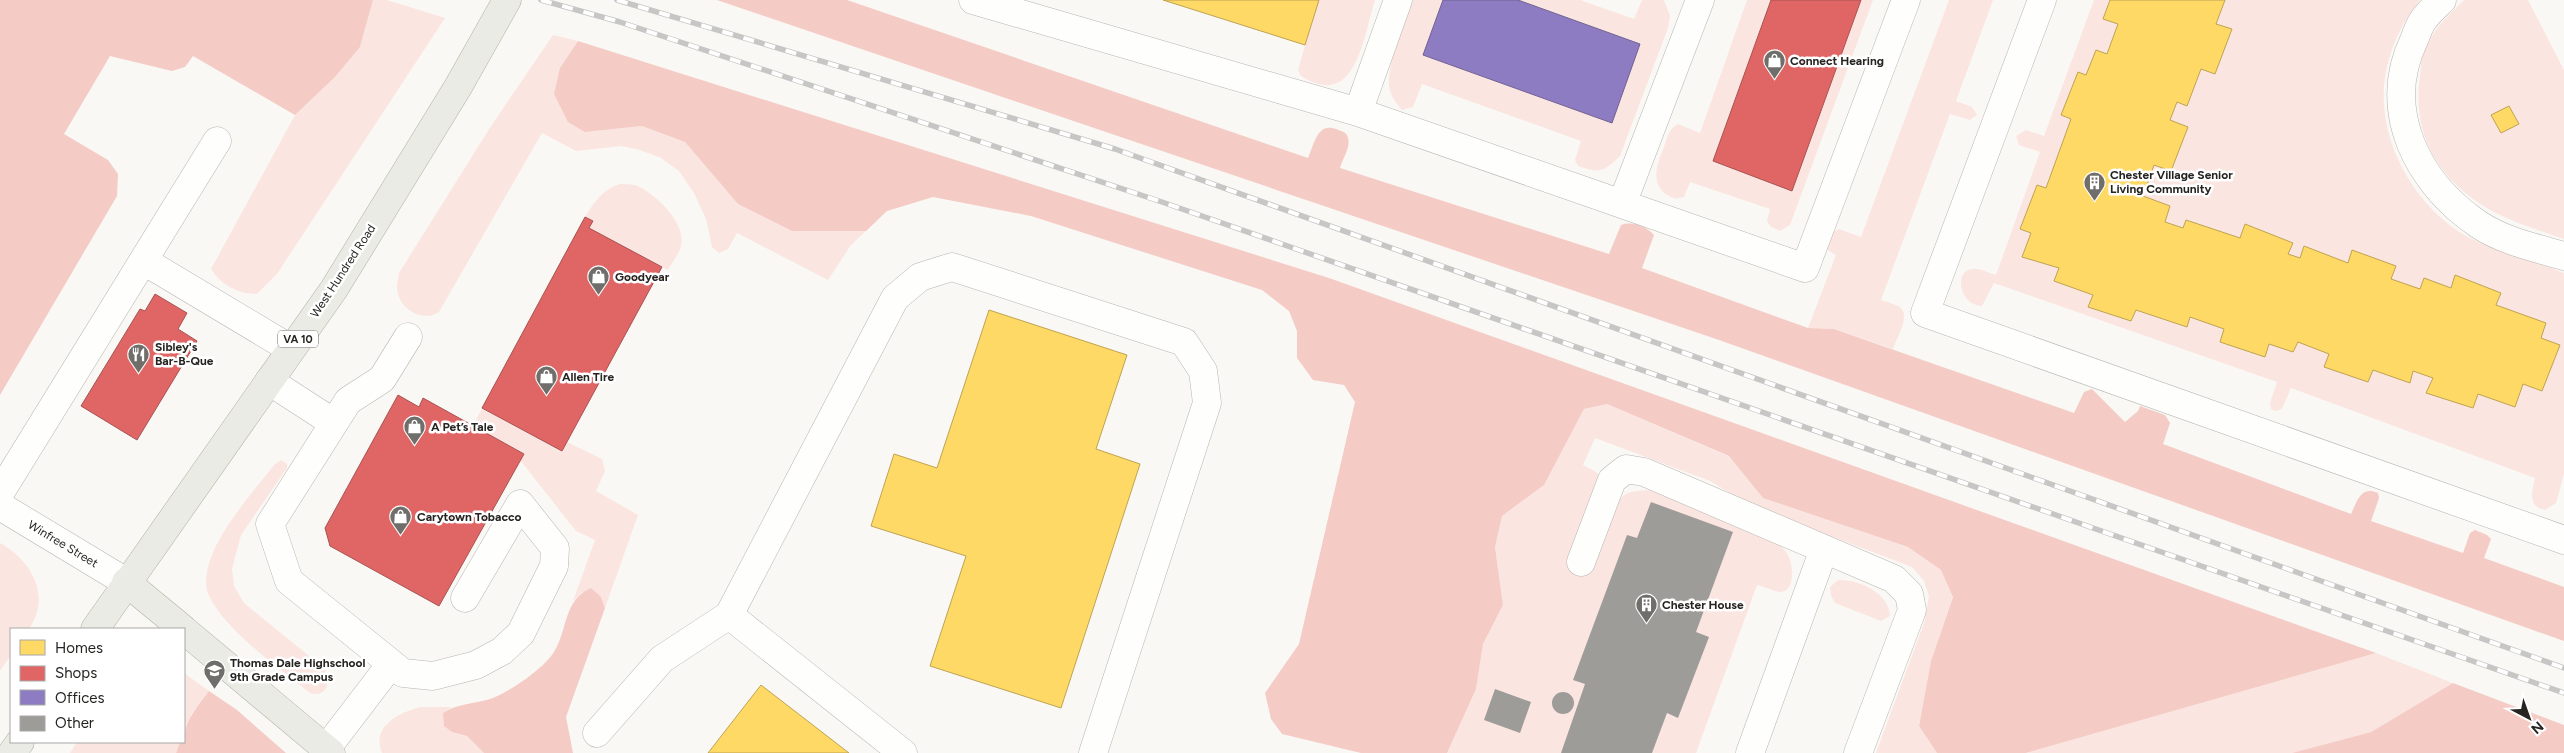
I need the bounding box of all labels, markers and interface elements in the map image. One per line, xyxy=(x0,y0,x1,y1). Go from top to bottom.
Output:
shop icon: Connect Hearing xyxy=(1762,49,1786,80)
place label: Connect Hearing xyxy=(1790,54,1884,68)
place label: Chester Village Senior Living Community xyxy=(2110,168,2233,196)
building icon: Chester Village Senior Living Community xyxy=(2082,170,2106,201)
street label: West Hundred Road xyxy=(308,222,378,320)
shop icon: Goodyear xyxy=(587,265,611,296)
place label: Goodyear xyxy=(615,270,670,284)
road number: VA 10 xyxy=(278,330,318,348)
place label: Sibley's Bar-B-Que xyxy=(155,340,214,368)
restaurant icon: Sibley's Bar-B-Que xyxy=(127,342,151,373)
shop icon: Allen Tire xyxy=(534,365,558,396)
place label: Allen Tire xyxy=(562,370,614,384)
shop icon: A Pet’s Tale xyxy=(403,415,427,446)
place label: A Pet’s Tale xyxy=(431,420,494,434)
shop icon: Carytown Tobacco xyxy=(389,505,413,536)
place label: Carytown Tobacco xyxy=(417,510,522,524)
street label: Winfree Street xyxy=(25,518,101,571)
building icon: Chester House xyxy=(1634,593,1658,624)
place label: Chester House xyxy=(1662,598,1744,612)
legend xyxy=(10,628,185,743)
text: Homes xyxy=(55,639,103,657)
place label: Thomas Dale Highschool 9th Grade Campus xyxy=(230,656,366,684)
school or university icon: Thomas Dale Highschool 9th Grade Campus xyxy=(202,658,226,689)
text: Shops xyxy=(55,664,97,682)
text: Offices xyxy=(55,689,105,707)
north arrow xyxy=(2504,693,2554,743)
text: Other xyxy=(55,714,94,732)
text: N xyxy=(2528,717,2547,737)

